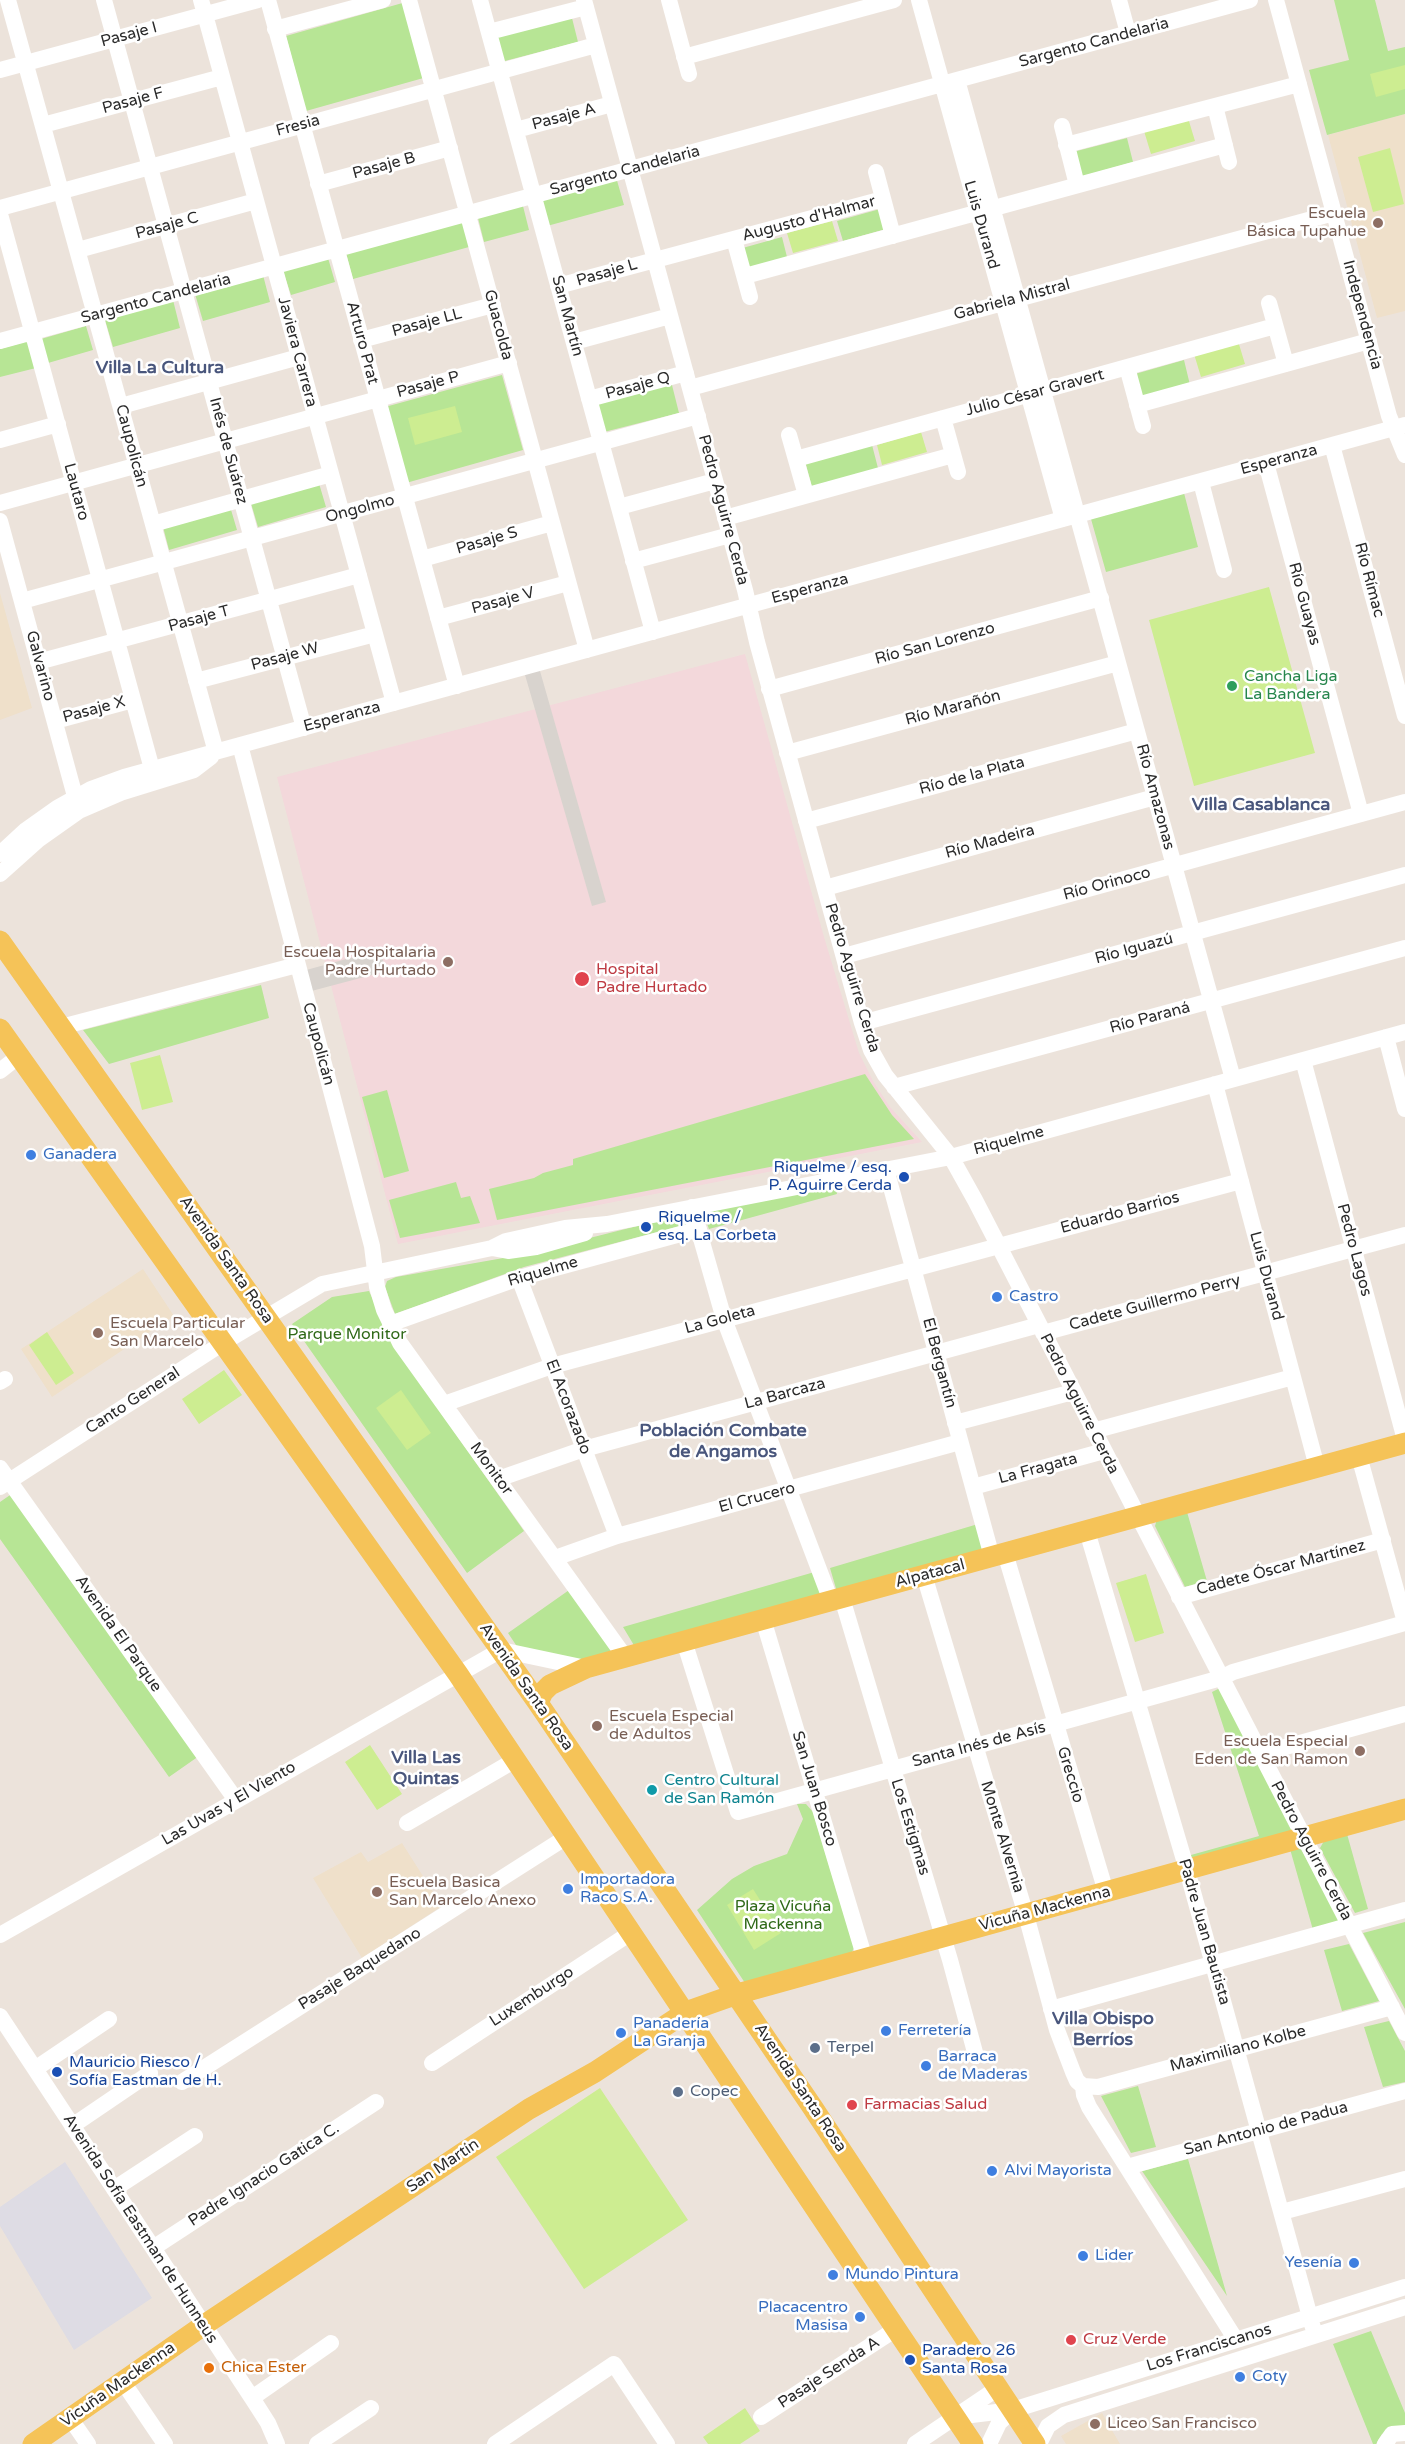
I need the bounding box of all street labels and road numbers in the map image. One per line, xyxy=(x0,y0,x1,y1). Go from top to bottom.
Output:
street label: Sargento Candelaria xyxy=(1017,14,1171,72)
street label: Pasaje I xyxy=(99,18,159,52)
street label: Pasaje F xyxy=(100,84,166,118)
street label: Pasaje A xyxy=(530,99,598,135)
street label: Fresia xyxy=(274,111,322,141)
street label: Sargento Candelaria xyxy=(548,142,702,200)
street label: Pasaje B xyxy=(350,148,418,184)
street label: Luis Durand xyxy=(959,178,1003,272)
street label: Augusto d'Halmar xyxy=(740,192,878,246)
street label: Pasaje C xyxy=(133,208,201,244)
street label: Pasaje L xyxy=(574,255,640,291)
street label: Independencia xyxy=(1338,258,1386,372)
street label: Sargento Candelaria xyxy=(79,270,233,328)
street label: San Martín xyxy=(547,273,587,359)
street label: Gabriela Mistral xyxy=(952,275,1072,325)
street label: Guacolda xyxy=(479,288,517,362)
street label: Javiera Carrera xyxy=(273,295,321,409)
street label: Arturo Prat xyxy=(342,299,382,387)
street label: Pasaje LL xyxy=(390,304,464,342)
street label: Julio César Gravert xyxy=(964,365,1106,421)
street label: Pasaje P xyxy=(395,367,461,403)
street label: Pasaje Q xyxy=(604,368,672,404)
street label: Inés de Suárez xyxy=(205,396,251,506)
street label: Caupolicán xyxy=(111,403,151,489)
street label: Pedro Aguirre Cerda xyxy=(694,433,752,587)
street label: Esperanza xyxy=(1238,441,1320,479)
street label: Lautaro xyxy=(59,461,93,523)
street label: Ongolmo xyxy=(323,491,397,527)
street label: Pasaje S xyxy=(454,523,520,559)
street label: Río Rímac xyxy=(1350,540,1388,620)
street label: Río Guayas xyxy=(1284,560,1324,648)
street label: Esperanza xyxy=(769,570,851,608)
street label: Pasaje V xyxy=(469,583,537,619)
street label: Pasaje T xyxy=(166,602,232,636)
street label: Río San Lorenzo xyxy=(873,619,997,669)
street label: Galvarino xyxy=(21,629,59,703)
street label: Pasaje W xyxy=(249,639,321,675)
street label: Río Marañón xyxy=(903,686,1003,730)
street label: Pasaje X xyxy=(61,692,127,728)
street label: Esperanza xyxy=(301,698,383,736)
street label: Río Amazonas xyxy=(1132,742,1178,852)
street label: Río de la Plata xyxy=(917,753,1027,799)
street label: Río Madeira xyxy=(943,821,1037,863)
street label: Río Orinoco xyxy=(1061,863,1153,905)
street label: Pedro Aguirre Cerda xyxy=(820,901,884,1055)
street label: Río Iguazú xyxy=(1093,929,1175,969)
street label: Río Paraná xyxy=(1108,998,1192,1038)
street label: Caupolicán xyxy=(298,1001,338,1087)
street label: Riquelme xyxy=(972,1122,1046,1160)
street label: Eduardo Barrios xyxy=(1058,1188,1182,1238)
street label: Avenida Santa Rosa xyxy=(175,1193,277,1327)
street label: Pedro Lagos xyxy=(1332,1202,1376,1298)
street label: Luis Durand xyxy=(1245,1229,1287,1323)
street label: Riquelme xyxy=(506,1253,580,1291)
street label: Cadete Guillermo Perry xyxy=(1067,1271,1243,1335)
street label: La Goleta xyxy=(683,1301,757,1339)
street label: El Bergantín xyxy=(918,1316,960,1410)
street label: Pedro Aguirre Cerda xyxy=(1035,1331,1123,1477)
street label: El Acorazado xyxy=(541,1357,595,1457)
street label: Canto General xyxy=(82,1363,184,1439)
street label: La Barcaza xyxy=(743,1374,827,1414)
street label: Monitor xyxy=(465,1439,517,1499)
street label: La Fragata xyxy=(996,1449,1080,1489)
street label: El Crucero xyxy=(717,1479,797,1517)
street label: Cadete Óscar Martínez xyxy=(1194,1536,1368,1600)
street label: Alpatacal xyxy=(893,1555,967,1593)
street label: Avenida El Parque xyxy=(70,1572,166,1696)
street label: Avenida Santa Rosa xyxy=(475,1620,577,1754)
street label: Santa Inés de Asís xyxy=(910,1718,1048,1772)
street label: San Juan Bosco xyxy=(787,1729,841,1849)
street label: Greccio xyxy=(1052,1745,1088,1805)
street label: Las Uvas y El Viento xyxy=(159,1758,299,1850)
street label: Los Estigmas xyxy=(886,1776,934,1878)
street label: Pedro Aguirre Cerda xyxy=(1266,1778,1356,1924)
street label: Monte Alvernia xyxy=(976,1779,1028,1895)
street label: Padre Juan Bautista xyxy=(1174,1857,1234,2007)
street label: Vicuña Mackenna xyxy=(977,1882,1113,1936)
street label: Pasaje Baquedano xyxy=(295,1924,425,2014)
street label: Luxemburgo xyxy=(486,1963,578,2031)
street label: Avenida Santa Rosa xyxy=(750,2020,850,2156)
street label: Maximiliano Kolbe xyxy=(1168,2022,1308,2076)
street label: San Antonio de Padua xyxy=(1182,2098,1350,2160)
street label: Avenida Sofía Eastman de Hunneus xyxy=(58,2111,222,2347)
street label: Padre Ignacio Gatica C. xyxy=(185,2119,343,2231)
street label: San Martín xyxy=(403,2135,483,2197)
street label: Los Franciscanos xyxy=(1144,2320,1274,2376)
street label: Pasaje Senda A xyxy=(775,2333,883,2413)
street label: Vicuña Mackenna xyxy=(57,2338,179,2432)

